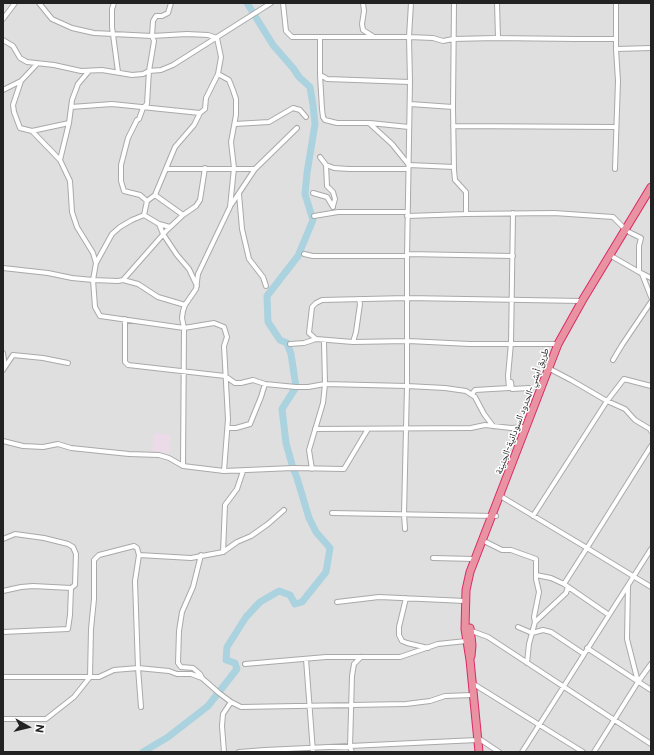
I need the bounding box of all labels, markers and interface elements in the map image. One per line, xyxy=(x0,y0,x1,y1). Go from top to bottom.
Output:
street label: طريق أبشي-الحدود السودانية-الجنينة xyxy=(492,346,552,476)
north arrow xyxy=(8,707,48,747)
text: N xyxy=(33,724,47,734)

